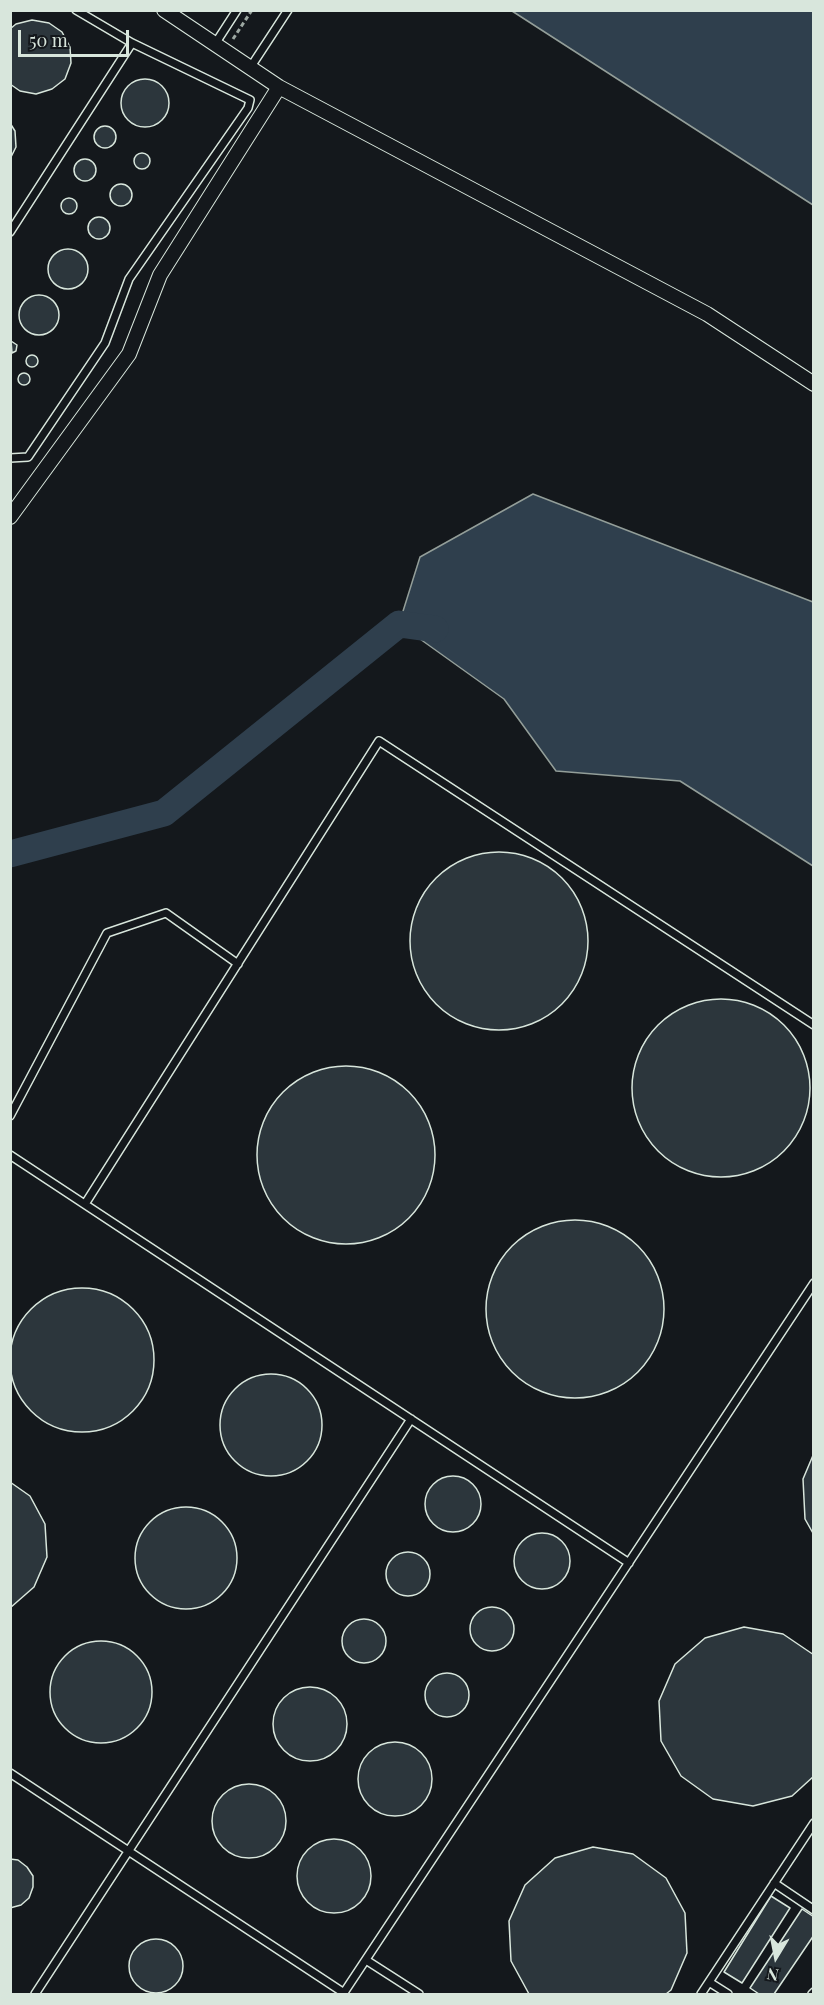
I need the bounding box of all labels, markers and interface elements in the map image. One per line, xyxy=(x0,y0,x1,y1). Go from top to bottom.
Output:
scale bar xyxy=(21,18,132,56)
text: 50 m xyxy=(29,28,68,52)
north arrow xyxy=(746,1927,806,1987)
text: N xyxy=(765,1964,780,1987)

